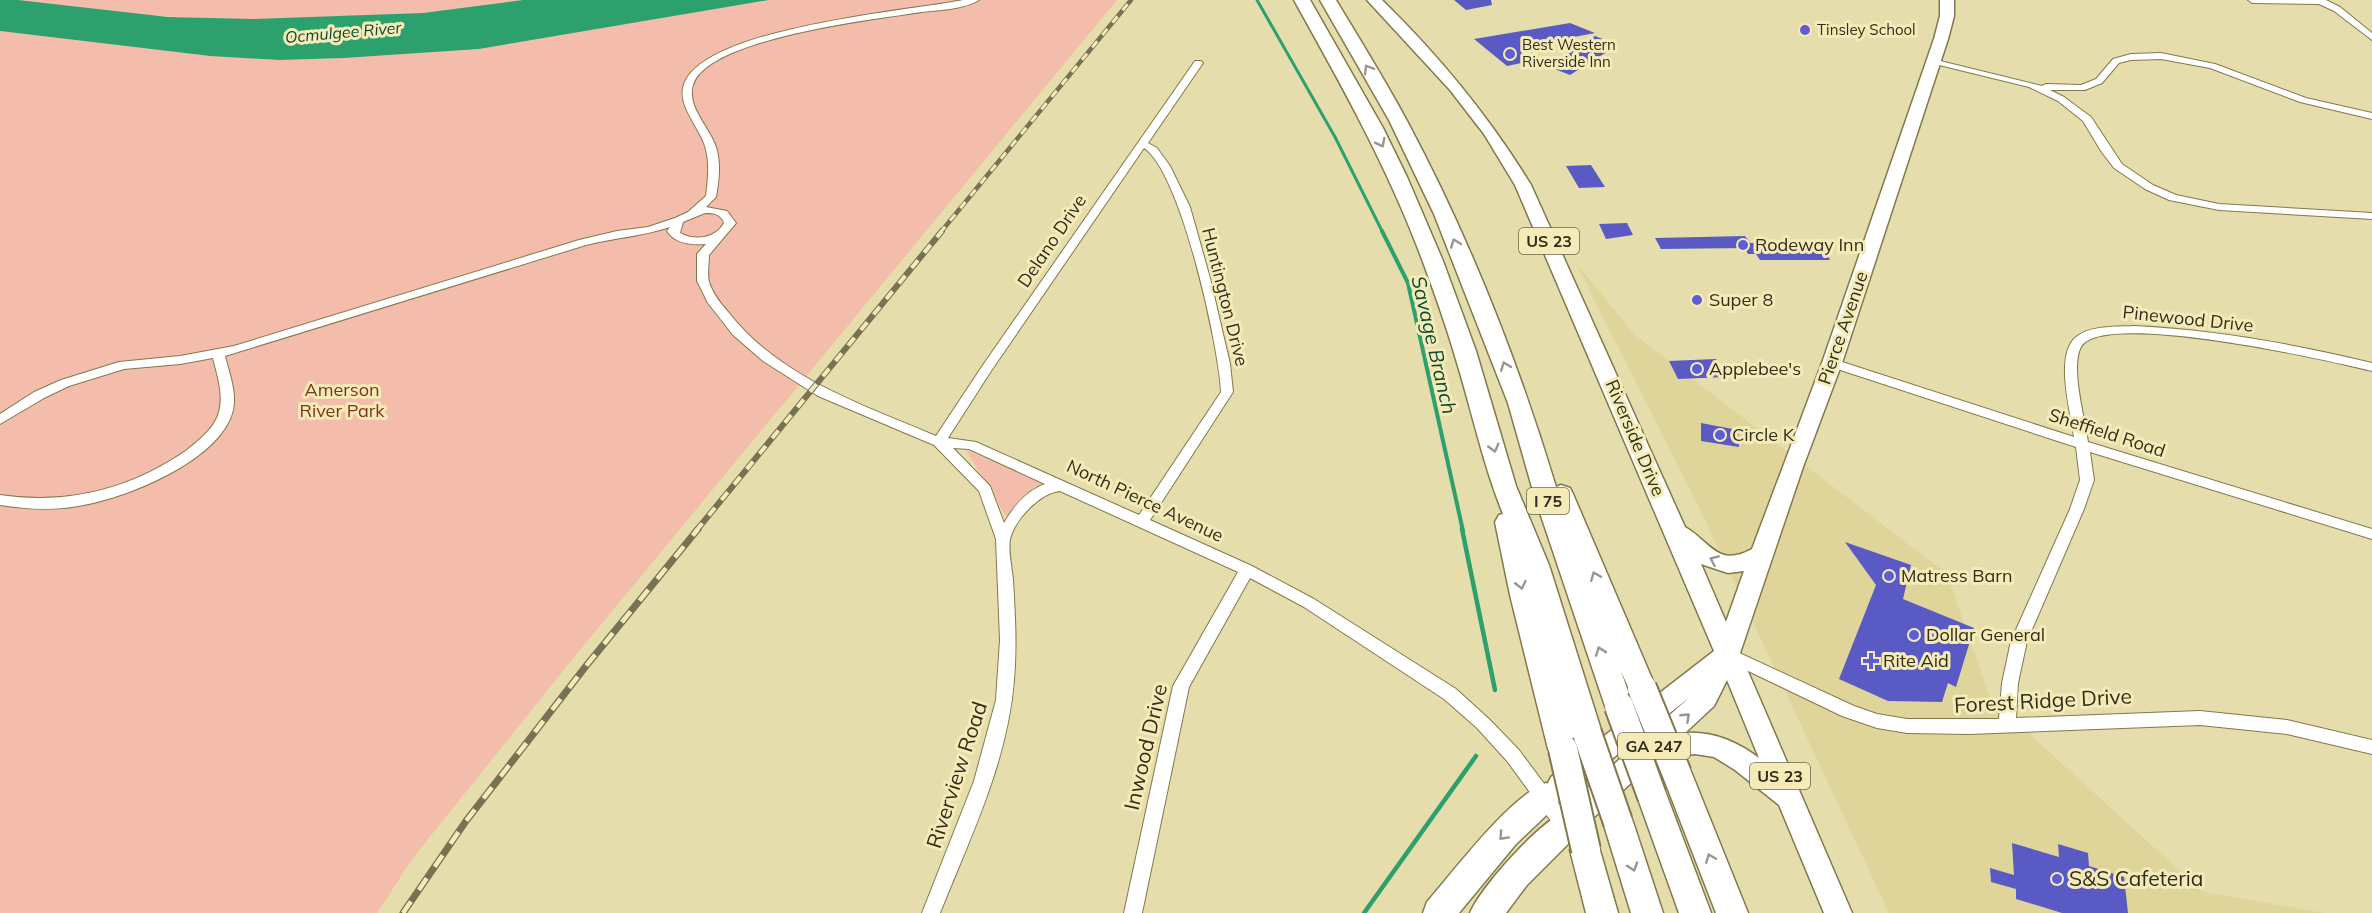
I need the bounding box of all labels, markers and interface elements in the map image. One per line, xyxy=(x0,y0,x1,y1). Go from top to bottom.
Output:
water label: Ocmulgee River xyxy=(284,17,403,47)
place label: Tinsley School xyxy=(1817,20,1916,39)
marker: Tinsley School xyxy=(1798,23,1812,37)
place label: Best Western Riverside Inn xyxy=(1522,35,1616,71)
marker: Best Western Riverside Inn xyxy=(1503,47,1517,61)
one-way arrow xyxy=(1364,65,1376,75)
one-way arrow xyxy=(1374,137,1385,147)
street label: Delano Drive xyxy=(1012,190,1091,292)
street label: Huntington Drive xyxy=(1197,225,1254,369)
road number: US 23 xyxy=(1519,228,1579,254)
place label: Rodeway Inn xyxy=(1755,233,1864,256)
one-way arrow xyxy=(1450,238,1462,249)
marker: Rodeway Inn xyxy=(1736,238,1750,252)
street label: Pierce Avenue xyxy=(1812,268,1873,387)
water label: Savage Branch xyxy=(1406,273,1463,416)
place label: Super 8 xyxy=(1709,288,1773,311)
marker: Super 8 xyxy=(1690,293,1704,307)
street label: Pinewood Drive xyxy=(2122,300,2255,337)
place label: Applebee's xyxy=(1709,357,1801,380)
one-way arrow xyxy=(1500,361,1512,372)
marker: Applebee's xyxy=(1690,362,1704,376)
street label: Riverside Drive xyxy=(1601,376,1670,500)
park label: Amerson River Park xyxy=(299,378,385,422)
street label: Sheffield Road xyxy=(2046,403,2168,462)
place label: Circle K xyxy=(1732,423,1795,446)
marker: Circle K xyxy=(1713,428,1727,442)
one-way arrow xyxy=(1487,442,1499,453)
street label: North Pierce Avenue xyxy=(1063,454,1227,547)
road number: I 75 xyxy=(1527,488,1569,514)
one-way arrow xyxy=(1709,555,1720,567)
place label: Matress Barn xyxy=(1901,564,2012,587)
marker: Matress Barn xyxy=(1882,569,1896,583)
one-way arrow xyxy=(1590,571,1602,582)
one-way arrow xyxy=(1513,580,1526,590)
place label: Dollar General xyxy=(1926,623,2045,646)
marker: Dollar General xyxy=(1907,628,1921,642)
one-way arrow xyxy=(1595,646,1607,656)
place label: Rite Aid xyxy=(1883,649,1949,672)
marker: Rite Aid xyxy=(1864,654,1878,668)
street label: Inwood Drive xyxy=(1118,681,1172,812)
street label: Forest Ridge Drive xyxy=(1953,682,2132,718)
street label: Riverview Road xyxy=(920,698,992,851)
one-way arrow xyxy=(1679,713,1690,724)
road number: GA 247 xyxy=(1618,733,1690,759)
road number: US 23 xyxy=(1750,763,1810,789)
one-way arrow xyxy=(1500,829,1511,840)
one-way arrow xyxy=(1705,853,1718,864)
one-way arrow xyxy=(1625,861,1638,872)
place label: S&S Cafeteria xyxy=(2069,865,2203,891)
marker: S&S Cafeteria xyxy=(2050,872,2064,886)

